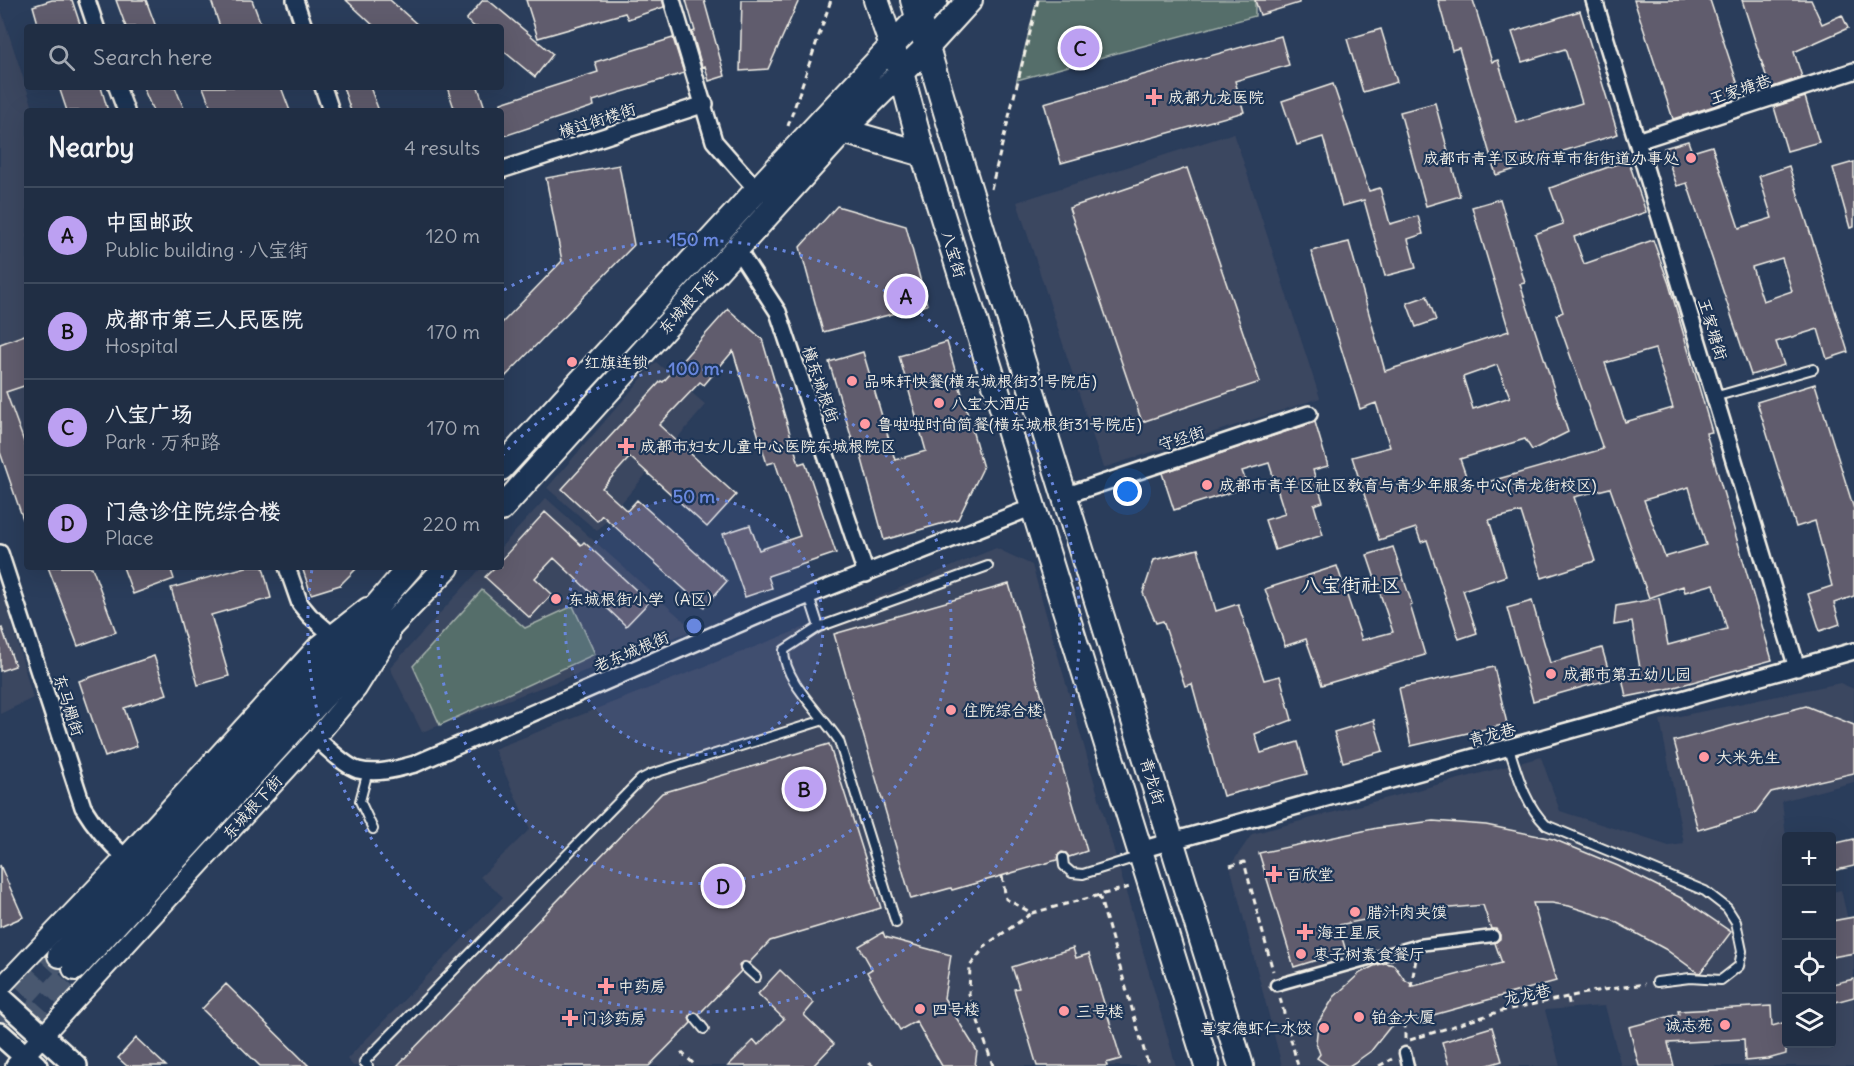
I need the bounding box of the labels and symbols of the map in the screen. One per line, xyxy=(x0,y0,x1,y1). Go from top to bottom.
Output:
pin: C xyxy=(1060,26,1100,70)
street label: 王家塘巷 xyxy=(1706,70,1774,108)
place label: 成都九龙医院 xyxy=(1168,87,1264,107)
marker: 成都九龙医院 xyxy=(1145,88,1163,106)
street label: 横过街楼街 xyxy=(556,98,638,142)
place label: 成都市青羊区政府草市街街道办事处 xyxy=(1423,148,1680,168)
marker: 成都市青羊区政府草市街街道办事处 xyxy=(1684,151,1698,165)
text: 150 m xyxy=(669,228,719,251)
street label: 八宝街 xyxy=(937,228,971,280)
street label: 东城根下街 xyxy=(654,266,722,338)
pin: A xyxy=(886,274,926,318)
street label: 王家塘街 xyxy=(1694,295,1732,363)
street label: 横东城根街 xyxy=(799,343,843,425)
place label: 红旗连锁 xyxy=(584,352,648,372)
marker: 红旗连锁 xyxy=(565,355,579,369)
text: 100 m xyxy=(669,357,720,380)
place label: 品味轩快餐(横东城根街31号院店) xyxy=(864,371,1097,391)
marker: 品味轩快餐(横东城根街31号院店) xyxy=(845,374,859,388)
place label: 八宝大酒店 xyxy=(951,393,1031,413)
marker: 八宝大酒店 xyxy=(932,396,946,410)
place label: 鲁啦啦时尚简餐(横东城根街31号院店) xyxy=(877,414,1142,434)
marker: 鲁啦啦时尚简餐(横东城根街31号院店) xyxy=(858,417,872,431)
street label: 守经街 xyxy=(1155,421,1207,455)
place label: 成都市妇女儿童中心医院东城根院区 xyxy=(640,436,896,456)
marker: 成都市妇女儿童中心医院东城根院区 xyxy=(617,437,635,455)
place label: 成都市青羊区社区教育与青少年服务中心(青龙街校区) xyxy=(1219,475,1597,495)
your location xyxy=(1113,477,1142,506)
marker: 成都市青羊区社区教育与青少年服务中心(青龙街校区) xyxy=(1200,478,1214,492)
text: 50 m xyxy=(673,485,715,508)
district label: 八宝街社区 xyxy=(1301,572,1401,597)
place label: 东城根街小学（A区） xyxy=(568,589,722,609)
marker: 东城根街小学（A区） xyxy=(549,592,563,606)
centre of rings xyxy=(684,616,704,636)
street label: 老东城根街 xyxy=(590,626,672,676)
place label: 成都市第五幼儿园 xyxy=(1563,664,1691,684)
marker: 成都市第五幼儿园 xyxy=(1544,667,1558,681)
street label: 东马棚街 xyxy=(50,671,88,739)
place label: 住院综合楼 xyxy=(963,700,1043,720)
marker: 住院综合楼 xyxy=(944,703,958,717)
street label: 青龙巷 xyxy=(1466,718,1518,750)
place label: 大米先生 xyxy=(1716,747,1780,767)
marker: 大米先生 xyxy=(1697,750,1711,764)
street label: 青龙街 xyxy=(1136,755,1170,807)
pin: B xyxy=(784,766,824,812)
street label: 东城根下街 xyxy=(218,771,286,843)
pin: D xyxy=(704,864,742,908)
place label: 百欣堂 xyxy=(1286,864,1334,884)
marker: 百欣堂 xyxy=(1267,867,1281,881)
place label: 腊汁肉夹馍 xyxy=(1367,902,1447,922)
marker: 腊汁肉夹馍 xyxy=(1348,905,1362,919)
place label: 海王星辰 xyxy=(1317,922,1381,942)
marker: 海王星辰 xyxy=(1298,925,1312,939)
place label: 枣子树素食餐厅 xyxy=(1313,944,1425,964)
marker: 枣子树素食餐厅 xyxy=(1294,947,1308,961)
place label: 中药房 xyxy=(618,976,666,996)
marker: 中药房 xyxy=(599,979,613,993)
street label: 龙龙巷 xyxy=(1501,979,1553,1009)
place label: 四号楼 xyxy=(932,999,980,1019)
place label: 三号楼 xyxy=(1076,1001,1124,1021)
marker: 四号楼 xyxy=(913,1002,927,1016)
marker: 三号楼 xyxy=(1057,1004,1071,1018)
place label: 铂金大厦 xyxy=(1371,1007,1435,1027)
place label: 门诊药房 xyxy=(582,1008,646,1028)
marker: 铂金大厦 xyxy=(1352,1010,1366,1024)
marker: 门诊药房 xyxy=(563,1011,577,1025)
place label: 诚志苑 xyxy=(1665,1015,1713,1035)
place label: 喜家德虾仁水饺 xyxy=(1200,1018,1312,1038)
marker: 诚志苑 xyxy=(1718,1018,1732,1032)
marker: 喜家德虾仁水饺 xyxy=(1317,1021,1331,1035)

